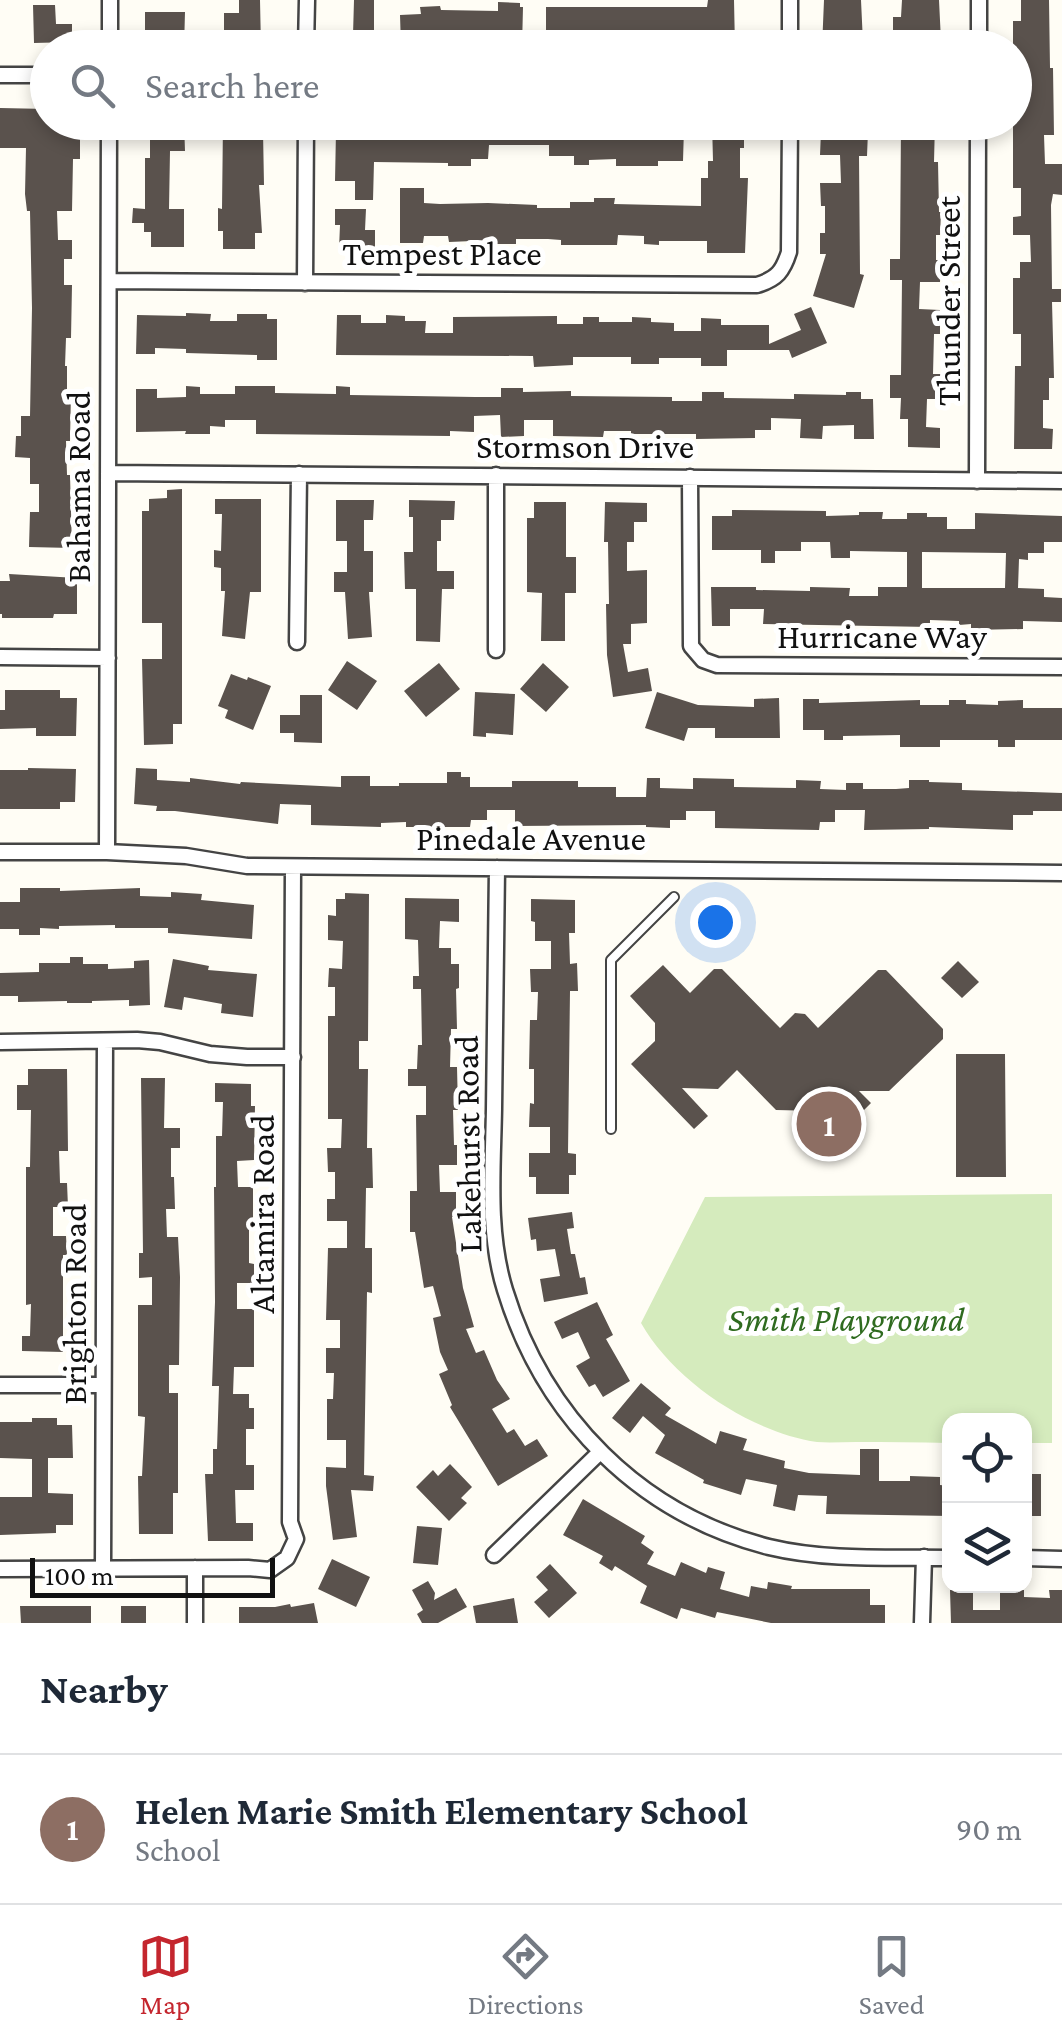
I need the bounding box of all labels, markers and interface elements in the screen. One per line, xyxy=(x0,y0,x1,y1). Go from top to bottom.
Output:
search box xyxy=(30,30,1032,140)
icon: search xyxy=(65,58,120,113)
text: Search here xyxy=(145,64,319,106)
street label: Thunder Street xyxy=(929,196,968,406)
street label: Tempest Place xyxy=(342,234,542,273)
street label: Bahama Road xyxy=(59,391,98,583)
street label: Stormson Drive xyxy=(476,427,694,466)
street label: Hurricane Way xyxy=(777,617,988,656)
street label: Pinedale Avenue xyxy=(416,819,646,858)
your location xyxy=(690,897,741,948)
street label: Lakehurst Road xyxy=(447,1035,489,1253)
pin: 1 xyxy=(796,1086,862,1162)
street label: Altamira Road xyxy=(243,1114,282,1314)
street label: Brighton Road xyxy=(55,1203,94,1405)
park label: Smith Playground xyxy=(728,1300,966,1339)
map controls xyxy=(942,1413,1032,1593)
button: locate xyxy=(942,1413,1032,1503)
button: layers xyxy=(942,1503,1032,1593)
scale bar xyxy=(30,1553,275,1598)
text: 100 m xyxy=(45,1560,114,1591)
text: Nearby xyxy=(40,1665,168,1712)
text: Helen Marie Smith Elementary School xyxy=(135,1790,748,1832)
text: 1 xyxy=(67,1811,78,1847)
text: 90 m xyxy=(956,1811,1022,1847)
text: School xyxy=(135,1832,220,1868)
tab: Map xyxy=(138,1929,193,2020)
tab: Directions xyxy=(468,1929,584,2020)
tab: Saved xyxy=(859,1929,924,2020)

